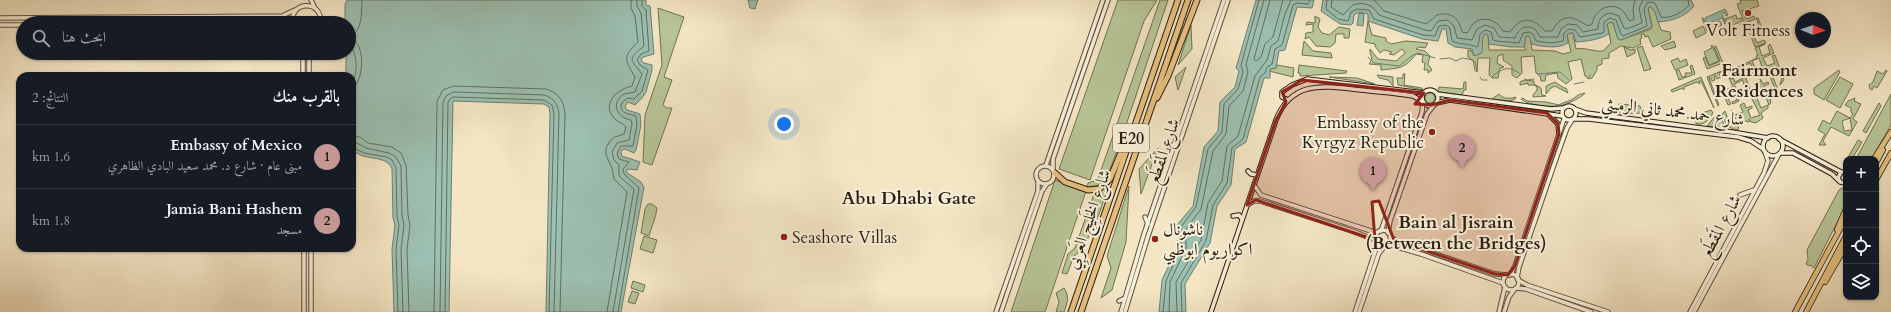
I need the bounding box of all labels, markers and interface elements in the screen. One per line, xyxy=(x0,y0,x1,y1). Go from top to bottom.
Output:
marker: Volt Fitness xyxy=(1743,8,1753,18)
north arrow xyxy=(1795,12,1831,48)
search box xyxy=(16,16,356,60)
place label: Volt Fitness xyxy=(1706,19,1791,42)
icon: search xyxy=(30,27,52,49)
text: ابحث هنا xyxy=(62,27,106,47)
district label: Fairmont Residences xyxy=(1715,58,1803,104)
text: بالقرب منك xyxy=(273,85,340,108)
text: النتائج: 2 xyxy=(32,89,68,107)
street label: شارع حمد محمد ثاني الرميثي xyxy=(1600,91,1746,136)
place label: Embassy of the Kyrgyz Republic xyxy=(1302,111,1424,154)
your location xyxy=(774,114,794,134)
street label: شارع المَقطَع xyxy=(1141,115,1189,188)
road number: E20 xyxy=(1113,124,1149,152)
marker: Embassy of the Kyrgyz Republic xyxy=(1427,127,1437,137)
text: Embassy of Mexico xyxy=(170,135,302,155)
pin: 2 xyxy=(1449,135,1475,168)
text: 1.6 km xyxy=(32,148,70,166)
text: 1 xyxy=(324,148,330,166)
map controls xyxy=(1843,156,1879,300)
button: + xyxy=(1843,156,1879,192)
text: مبنى عام · شارع د. محمد سعيد البادي الظاهري xyxy=(108,157,302,175)
pin: 1 xyxy=(1360,158,1386,191)
street label: شارع الخَلِيج العَربِي xyxy=(1060,166,1120,273)
district label: Abu Dhabi Gate xyxy=(842,186,976,211)
street label: شارع المَقطَع xyxy=(1693,190,1750,264)
button: − xyxy=(1843,192,1879,228)
text: Jamia Bani Hashem xyxy=(166,199,302,219)
district label: Bain al Jisrain (Between the Bridges) xyxy=(1365,210,1547,256)
text: 1.8 km xyxy=(32,212,70,230)
text: 2 xyxy=(324,212,330,230)
place label: ناشونال اكواريوم ابوظبي xyxy=(1163,218,1253,265)
text: مسجد xyxy=(276,221,302,239)
place label: Seashore Villas xyxy=(792,226,898,249)
button: locate xyxy=(1843,228,1879,264)
marker: Seashore Villas xyxy=(779,232,789,242)
marker: ناشونال اكواريوم ابوظبي xyxy=(1150,234,1160,244)
button: layers xyxy=(1843,264,1879,300)

